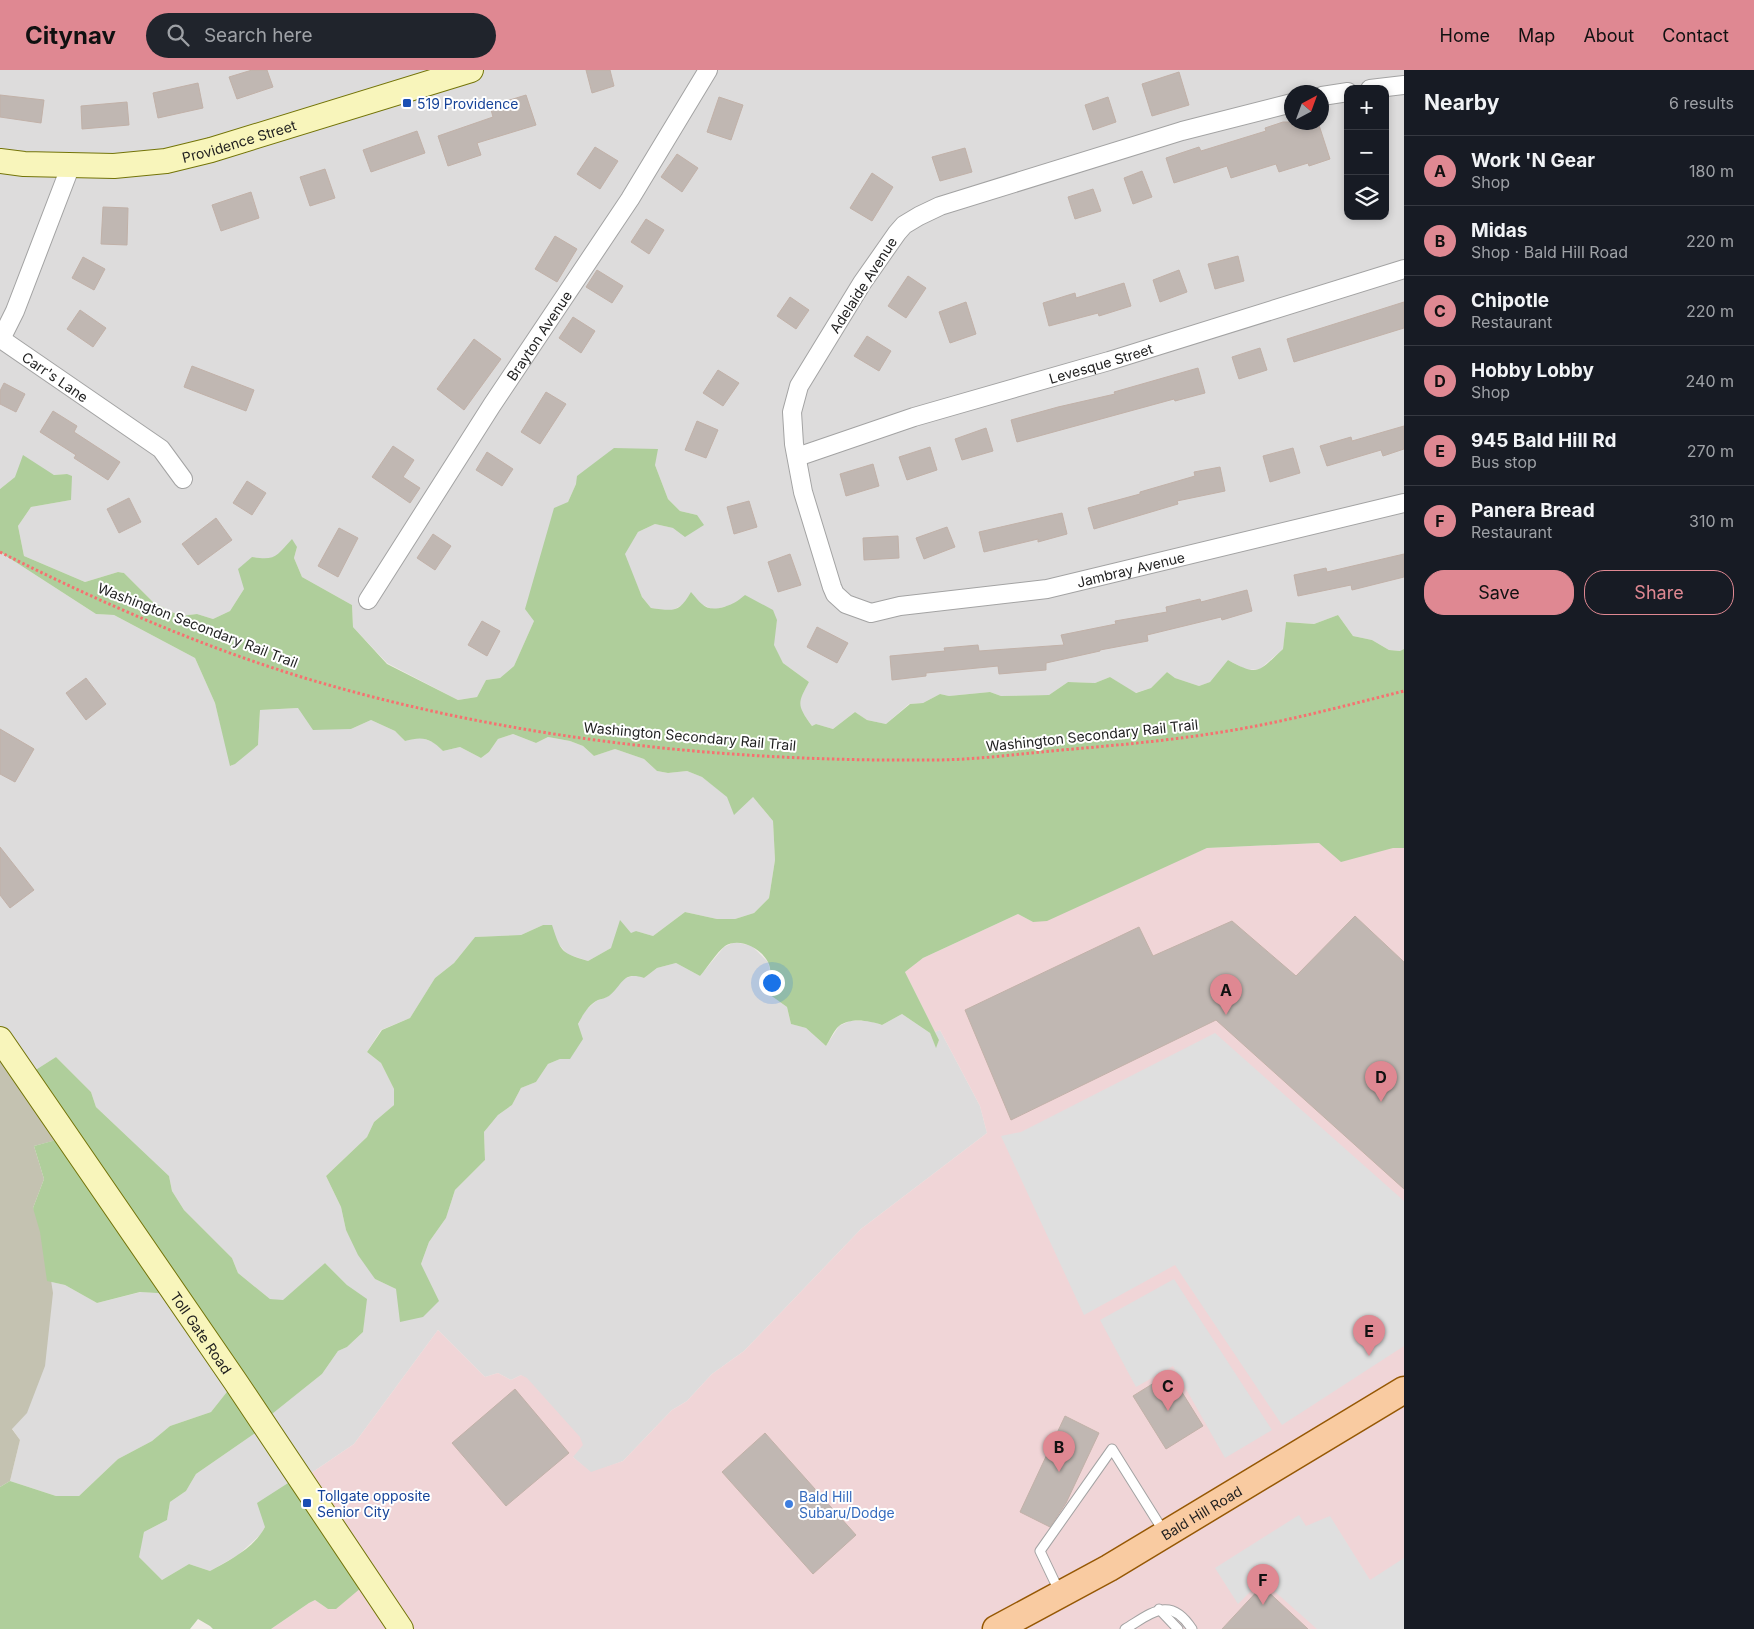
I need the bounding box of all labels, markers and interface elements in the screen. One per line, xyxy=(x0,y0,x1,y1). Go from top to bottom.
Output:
search box xyxy=(146,13,496,58)
text: Citynav xyxy=(25,21,116,50)
icon: search xyxy=(164,21,192,49)
text: Search here xyxy=(204,24,313,47)
text: Home xyxy=(1440,25,1490,46)
text: Map xyxy=(1518,25,1555,46)
text: About xyxy=(1583,25,1634,46)
text: Contact xyxy=(1662,25,1729,46)
north arrow xyxy=(1284,85,1329,130)
map controls xyxy=(1344,85,1389,220)
button: + xyxy=(1344,85,1389,130)
text: Nearby xyxy=(1424,90,1499,115)
text: 6 results xyxy=(1669,93,1734,113)
place label: 519 Providence xyxy=(417,95,518,112)
marker: 519 Providence xyxy=(401,97,413,109)
street label: Providence Street xyxy=(180,116,298,165)
button: − xyxy=(1344,130,1389,175)
text: Work 'N Gear xyxy=(1471,149,1595,172)
text: A xyxy=(1434,161,1446,181)
text: 180 m xyxy=(1689,161,1734,181)
text: Shop xyxy=(1471,172,1510,192)
button: layers xyxy=(1344,175,1389,220)
text: Midas xyxy=(1471,219,1528,242)
text: B xyxy=(1435,231,1445,251)
text: 220 m xyxy=(1686,231,1734,251)
street label: Adelaide Avenue xyxy=(826,234,900,336)
text: Shop · Bald Hill Road xyxy=(1471,242,1628,262)
street label: Brayton Avenue xyxy=(503,287,575,383)
text: Chipotle xyxy=(1471,289,1549,312)
text: C xyxy=(1434,301,1446,321)
text: 220 m xyxy=(1686,301,1734,321)
text: Restaurant xyxy=(1471,312,1552,332)
street label: Levesque Street xyxy=(1047,339,1155,386)
street label: Carr's Lane xyxy=(19,348,92,405)
text: Hobby Lobby xyxy=(1471,359,1594,382)
text: D xyxy=(1434,371,1446,391)
text: 240 m xyxy=(1686,371,1734,391)
text: Shop xyxy=(1471,382,1510,402)
text: 945 Bald Hill Rd xyxy=(1471,429,1616,452)
text: E xyxy=(1435,441,1445,461)
text: 270 m xyxy=(1687,441,1734,461)
text: Bus stop xyxy=(1471,452,1537,472)
text: Panera Bread xyxy=(1471,499,1595,522)
text: F xyxy=(1435,511,1445,531)
text: 310 m xyxy=(1689,511,1734,531)
text: Restaurant xyxy=(1471,522,1552,542)
street label: Jambray Avenue xyxy=(1075,548,1186,590)
button: Save xyxy=(1424,570,1574,615)
button: Share xyxy=(1584,570,1734,615)
street label: Washington Secondary Rail Trail xyxy=(95,579,301,671)
street label: Washington Secondary Rail Trail xyxy=(985,715,1199,755)
street label: Washington Secondary Rail Trail xyxy=(583,718,797,754)
your location xyxy=(759,970,785,996)
pin: A xyxy=(1210,974,1242,1015)
pin: D xyxy=(1365,1061,1397,1102)
street label: Toll Gate Road xyxy=(167,1288,236,1377)
pin: E xyxy=(1353,1315,1385,1356)
pin: C xyxy=(1152,1370,1184,1411)
pin: B xyxy=(1043,1431,1075,1472)
street label: Bald Hill Road xyxy=(1158,1482,1245,1543)
place label: Tollgate opposite Senior City xyxy=(317,1487,430,1520)
place label: Bald Hill Subaru/Dodge xyxy=(799,1488,895,1521)
marker: Tollgate opposite Senior City xyxy=(301,1497,313,1509)
marker: Bald Hill Subaru/Dodge xyxy=(783,1498,795,1510)
pin: F xyxy=(1247,1564,1279,1605)

